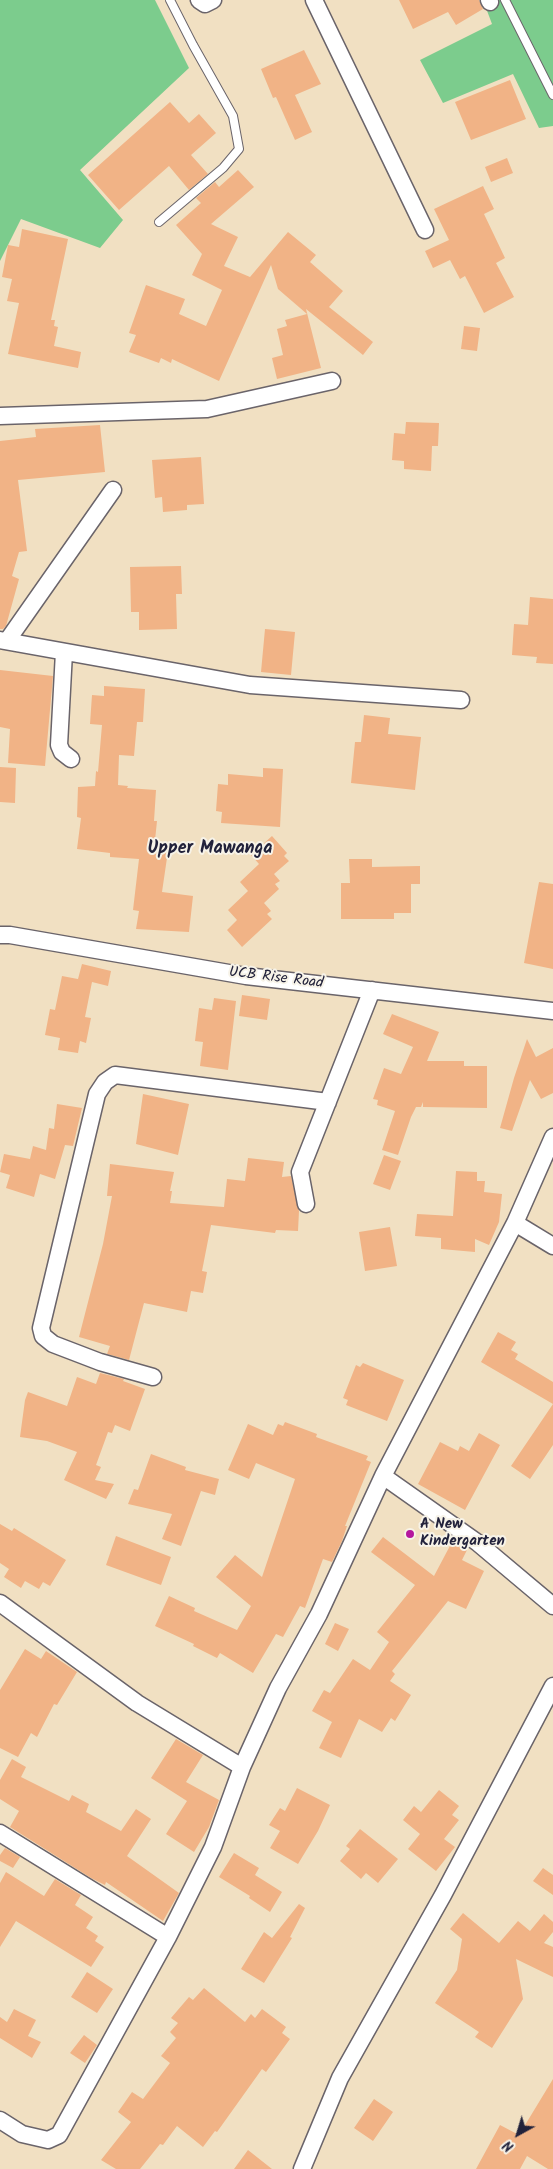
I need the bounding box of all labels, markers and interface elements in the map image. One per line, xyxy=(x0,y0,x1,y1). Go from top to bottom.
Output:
district label: Upper Mawanga xyxy=(148,839,272,861)
street label: UCB Rise Road xyxy=(228,964,324,994)
place label: A New Kindergarten xyxy=(420,1516,505,1551)
marker: A New Kindergarten xyxy=(404,1528,416,1540)
north arrow xyxy=(493,2109,543,2159)
text: N xyxy=(498,2134,519,2157)

